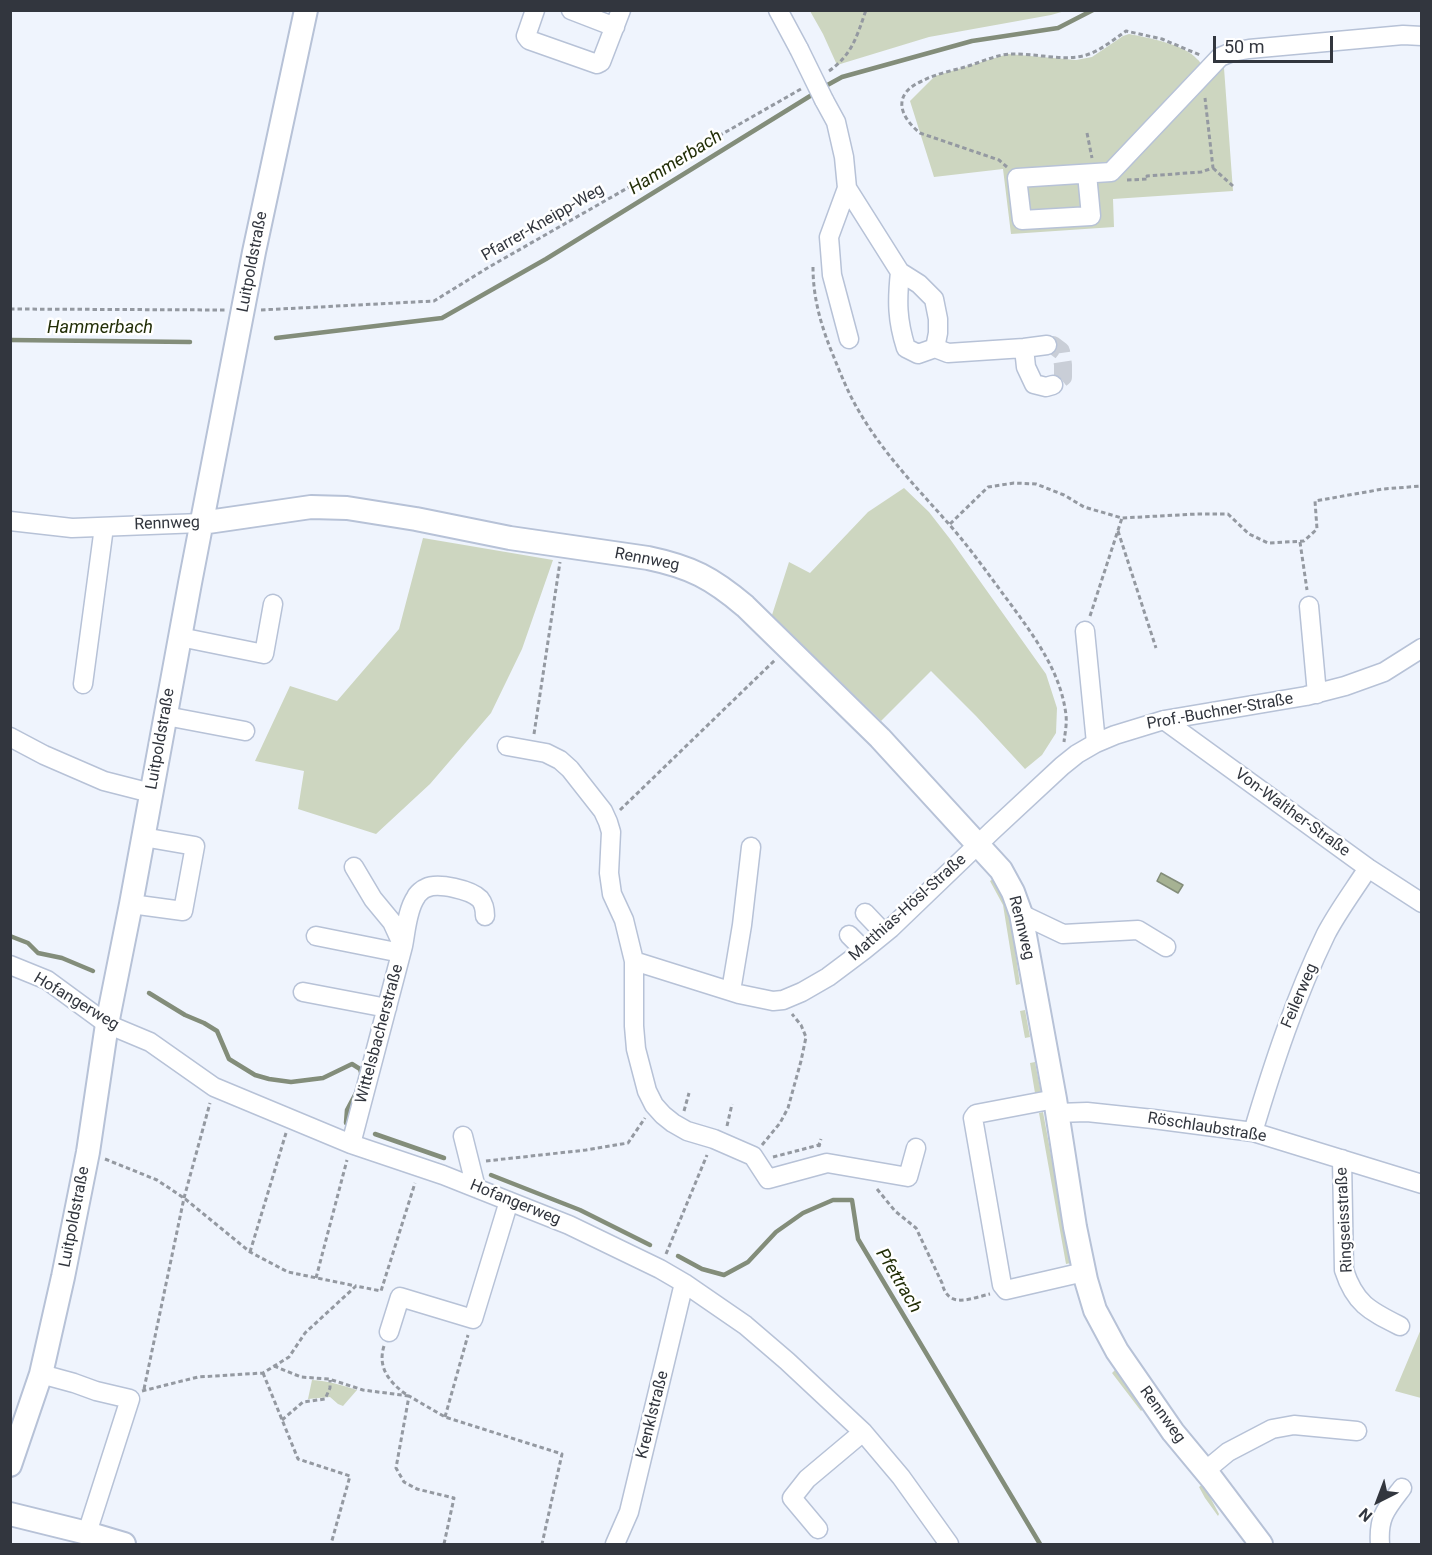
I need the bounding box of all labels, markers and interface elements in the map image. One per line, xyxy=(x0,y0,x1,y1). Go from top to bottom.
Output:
scale bar xyxy=(1216,24,1336,62)
text: 50 m xyxy=(1224,36,1264,57)
water label: Hammerbach xyxy=(625,126,727,200)
street label: Pfarrer-Kneipp-Weg xyxy=(478,180,608,266)
street label: Luitpoldstraße xyxy=(234,210,272,314)
water label: Hammerbach xyxy=(47,317,153,339)
street label: Rennweg xyxy=(134,513,200,535)
street label: Rennweg xyxy=(613,544,681,576)
street label: Luitpoldstraße xyxy=(143,687,179,791)
street label: Prof.-Buchner-Straße xyxy=(1145,690,1295,734)
street label: Von-Walther-Straße xyxy=(1231,765,1353,861)
street label: Matthias-Hösl-Straße xyxy=(846,850,970,966)
street label: Rennweg xyxy=(1004,894,1038,962)
street label: Feilerweg xyxy=(1278,961,1322,1031)
street label: Wittelsbacherstraße xyxy=(352,962,408,1106)
street label: Hofangerweg xyxy=(30,969,122,1035)
street label: Röschlaubstraße xyxy=(1146,1109,1268,1147)
street label: Luitpoldstraße xyxy=(56,1165,94,1269)
street label: Ringseisstraße xyxy=(1333,1167,1357,1273)
street label: Hofangerweg xyxy=(467,1176,563,1230)
water label: Pfettrach xyxy=(870,1245,926,1317)
street label: Krenklstraße xyxy=(633,1369,673,1461)
street label: Rennweg xyxy=(1135,1383,1189,1447)
north arrow xyxy=(1348,1471,1408,1531)
text: N xyxy=(1355,1504,1376,1526)

